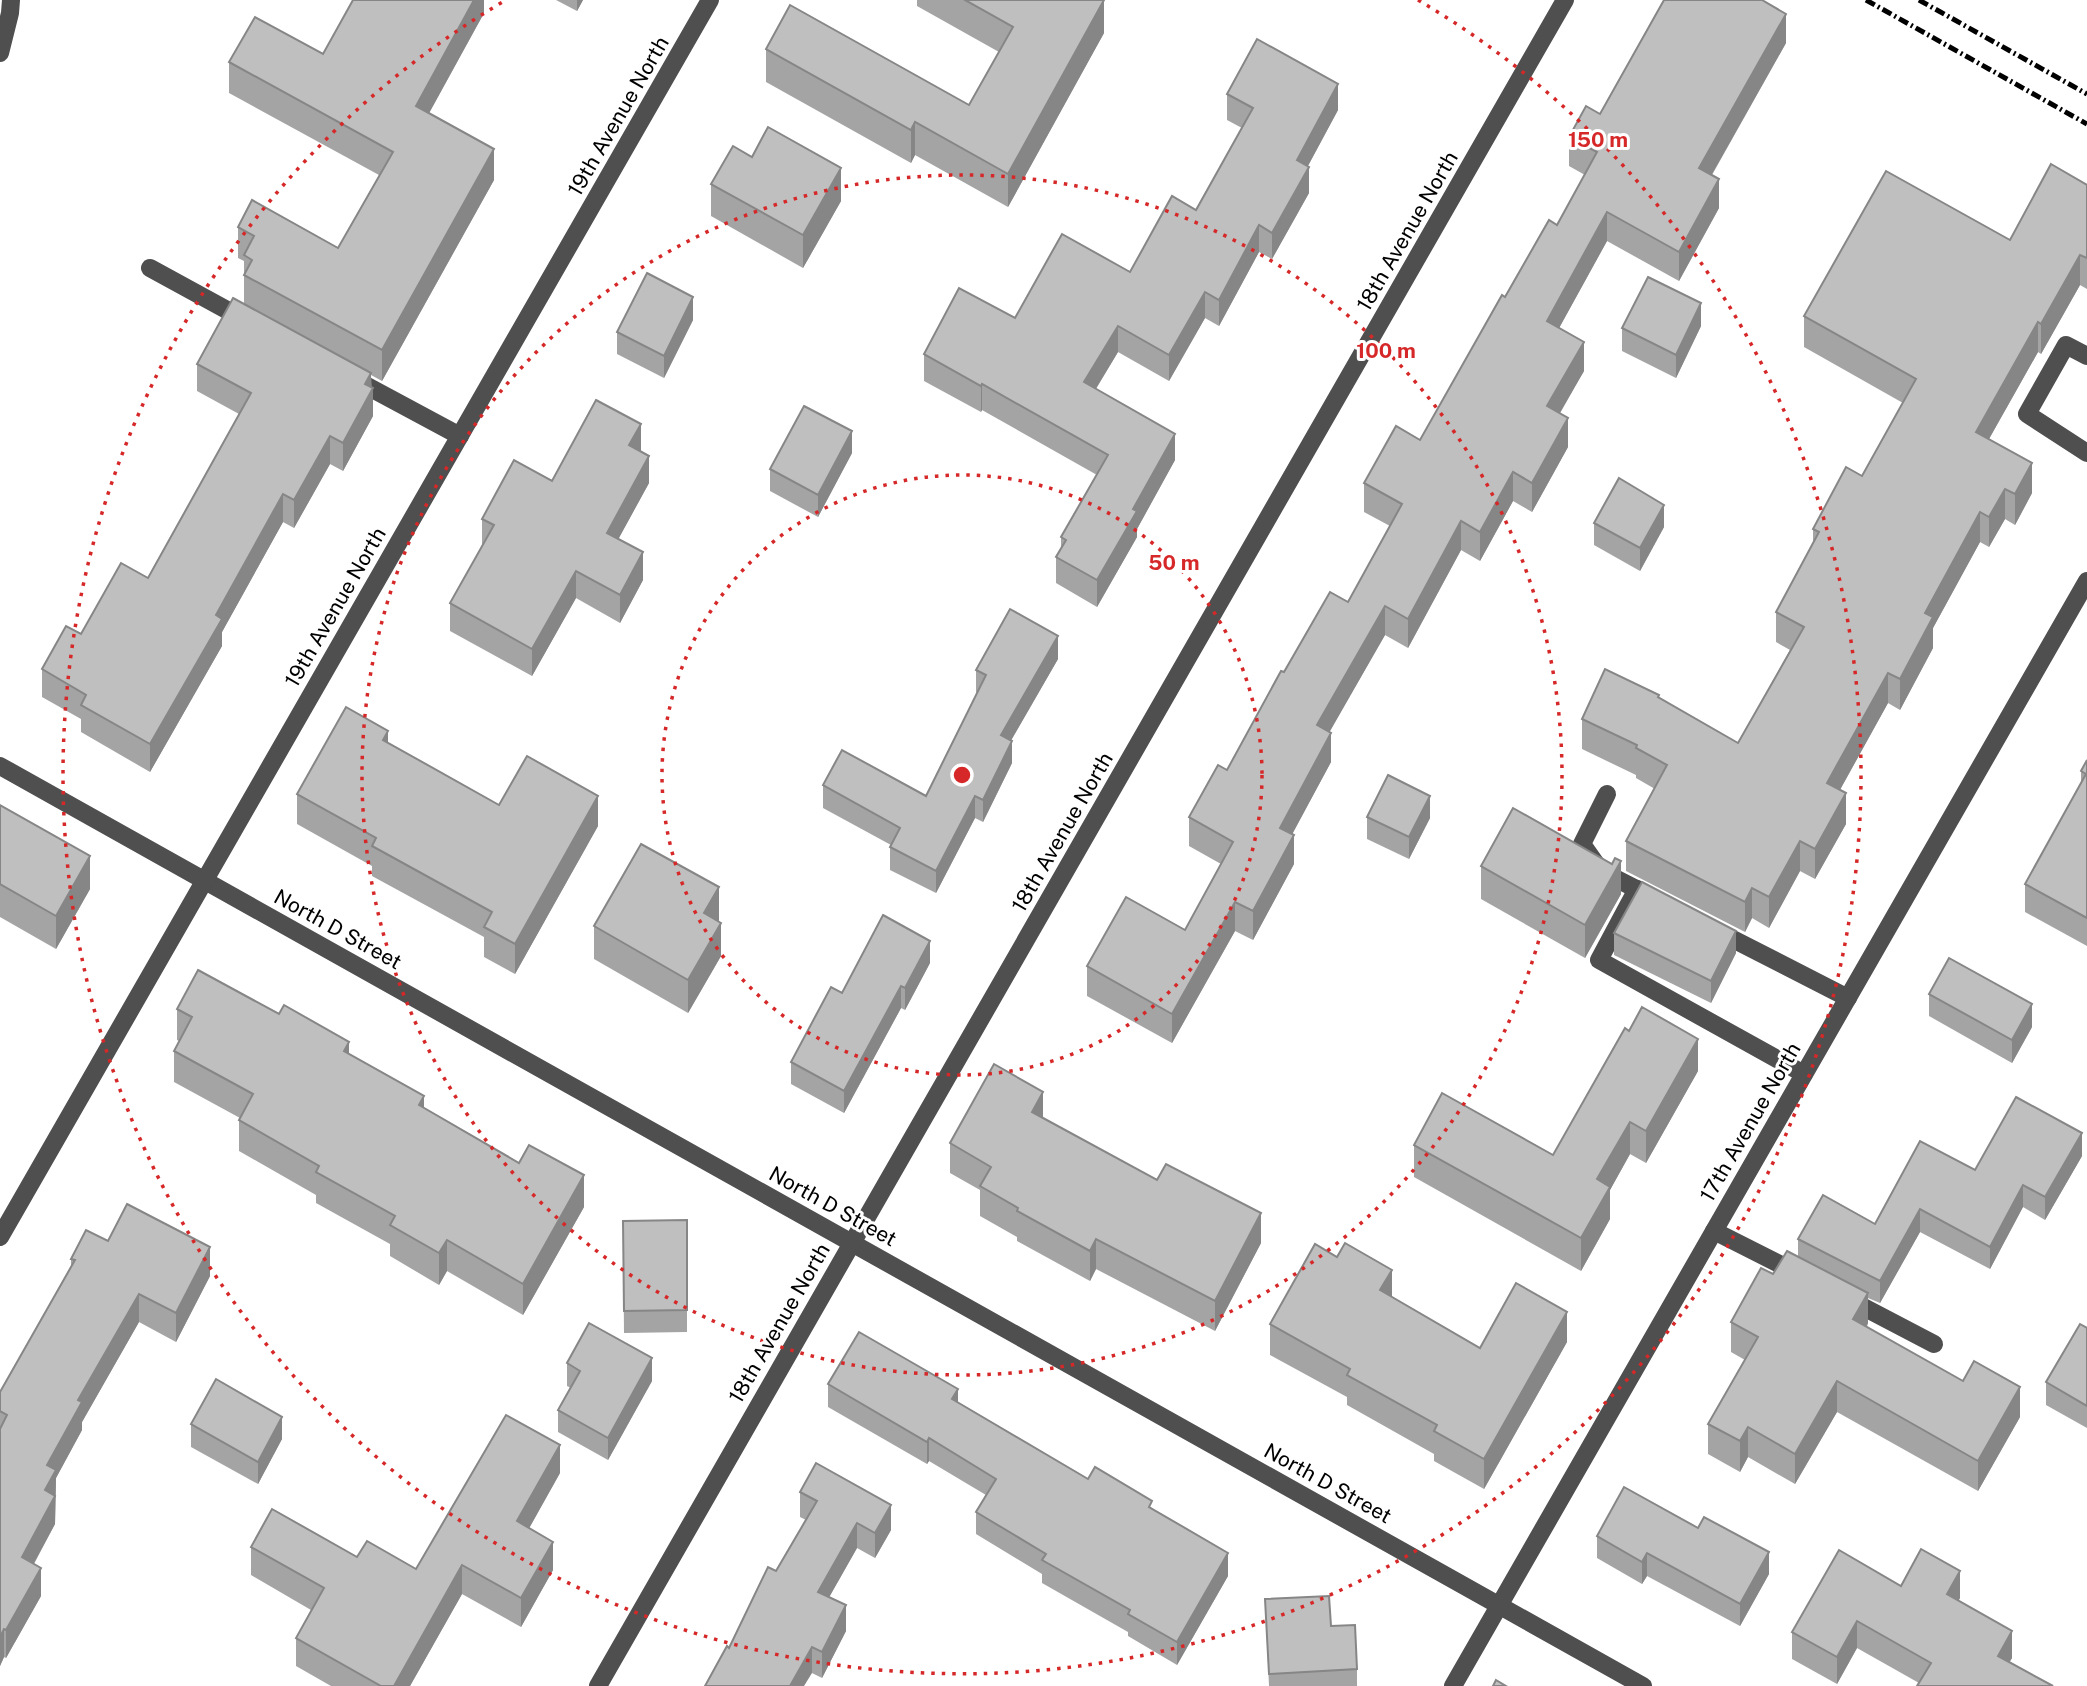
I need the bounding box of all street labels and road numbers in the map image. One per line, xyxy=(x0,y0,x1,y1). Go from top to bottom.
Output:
street label: 19th Avenue North xyxy=(562,32,674,200)
street label: 18th Avenue North xyxy=(1351,147,1463,315)
street label: 19th Avenue North xyxy=(279,523,391,691)
street label: 18th Avenue North xyxy=(1006,748,1118,916)
street label: North D Street xyxy=(270,884,406,974)
street label: 17th Avenue North xyxy=(1694,1038,1806,1206)
street label: North D Street xyxy=(765,1161,901,1251)
street label: 18th Avenue North xyxy=(723,1239,835,1407)
street label: North D Street xyxy=(1260,1438,1396,1528)

